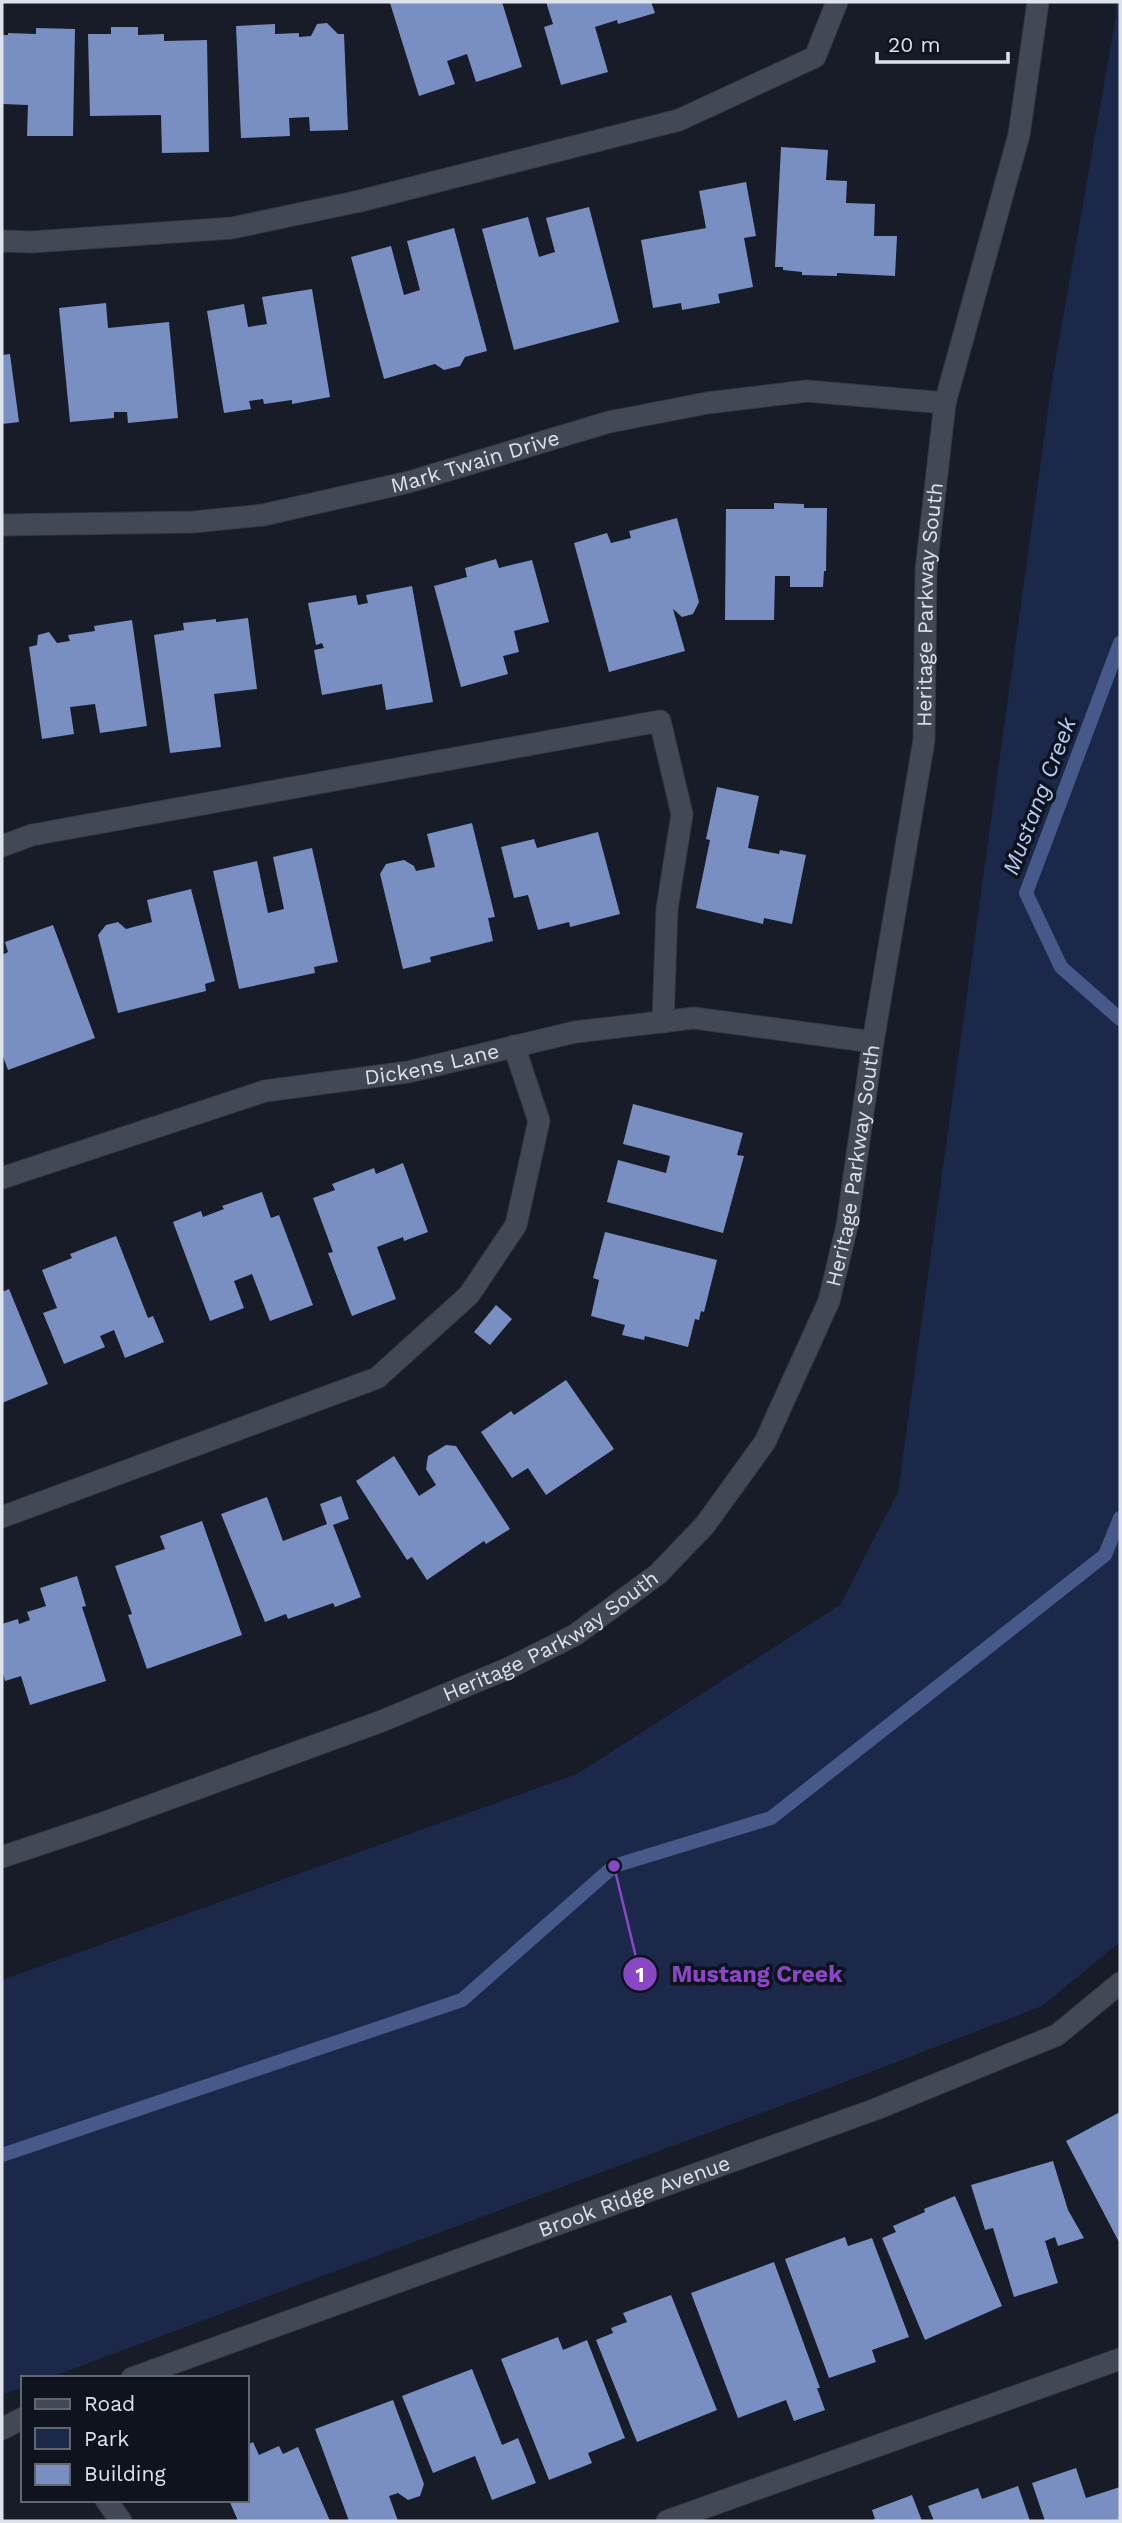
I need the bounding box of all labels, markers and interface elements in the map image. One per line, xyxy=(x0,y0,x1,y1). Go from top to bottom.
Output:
scale bar xyxy=(877,21,1008,65)
text: 20 m xyxy=(888,32,940,57)
street label: Mark Twain Drive xyxy=(388,425,562,498)
street label: Heritage Parkway South xyxy=(911,481,948,727)
water label: Mustang Creek xyxy=(997,712,1082,879)
street label: Dickens Lane xyxy=(363,1038,501,1090)
street label: Heritage Parkway South xyxy=(820,1043,885,1289)
street label: Heritage Parkway South xyxy=(439,1565,663,1706)
callout: Mustang Creek xyxy=(623,1952,857,1996)
text: Mustang Creek xyxy=(672,1961,843,1988)
text: 1 xyxy=(635,1962,645,1987)
street label: Brook Ridge Avenue xyxy=(535,2150,733,2242)
legend xyxy=(21,2376,248,2502)
text: Road xyxy=(84,2391,135,2416)
text: Park xyxy=(84,2426,129,2451)
text: Building xyxy=(84,2461,166,2486)

